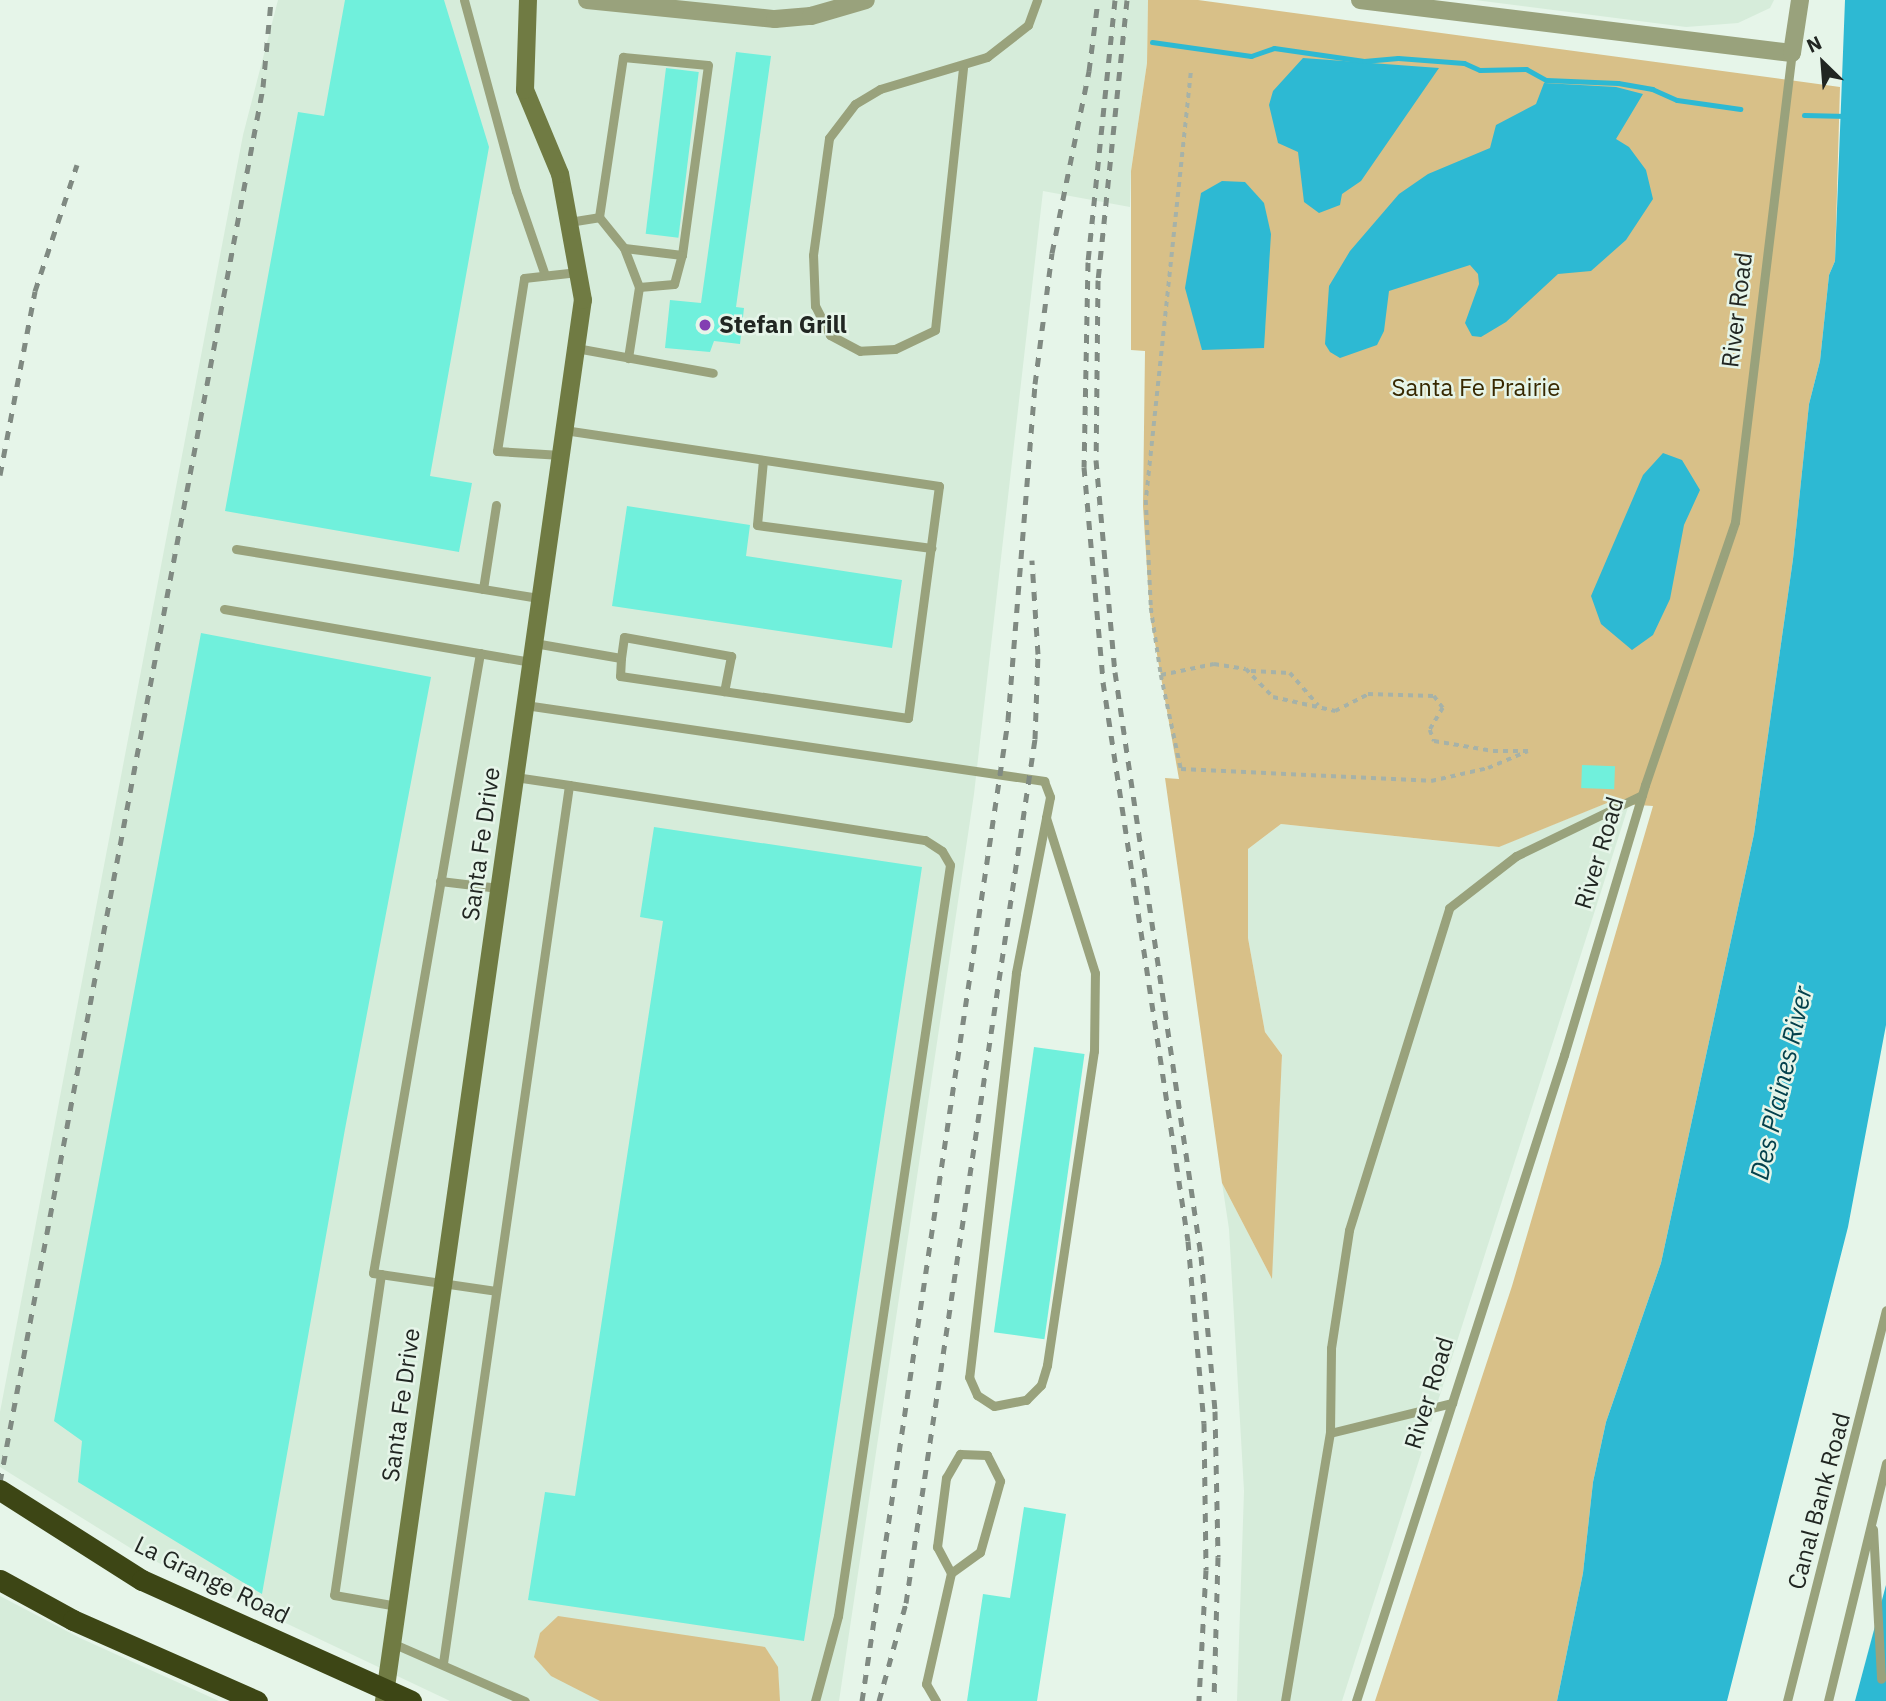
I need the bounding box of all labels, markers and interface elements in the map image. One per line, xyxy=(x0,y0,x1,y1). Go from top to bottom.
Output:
north arrow xyxy=(1788,28,1858,98)
text: N xyxy=(1803,30,1825,58)
street label: River Road xyxy=(1716,251,1758,369)
place label: Stefan Grill xyxy=(719,311,847,339)
marker: Stefan Grill xyxy=(697,317,713,333)
park label: Santa Fe Prairie xyxy=(1392,374,1560,402)
street label: Santa Fe Drive xyxy=(456,765,506,923)
street label: River Road xyxy=(1568,793,1630,913)
water label: Des Plaines River xyxy=(1744,983,1818,1183)
street label: Santa Fe Drive xyxy=(376,1326,426,1484)
street label: River Road xyxy=(1398,1333,1460,1453)
street label: Canal Bank Road xyxy=(1782,1409,1856,1593)
street label: La Grange Road xyxy=(130,1530,294,1630)

